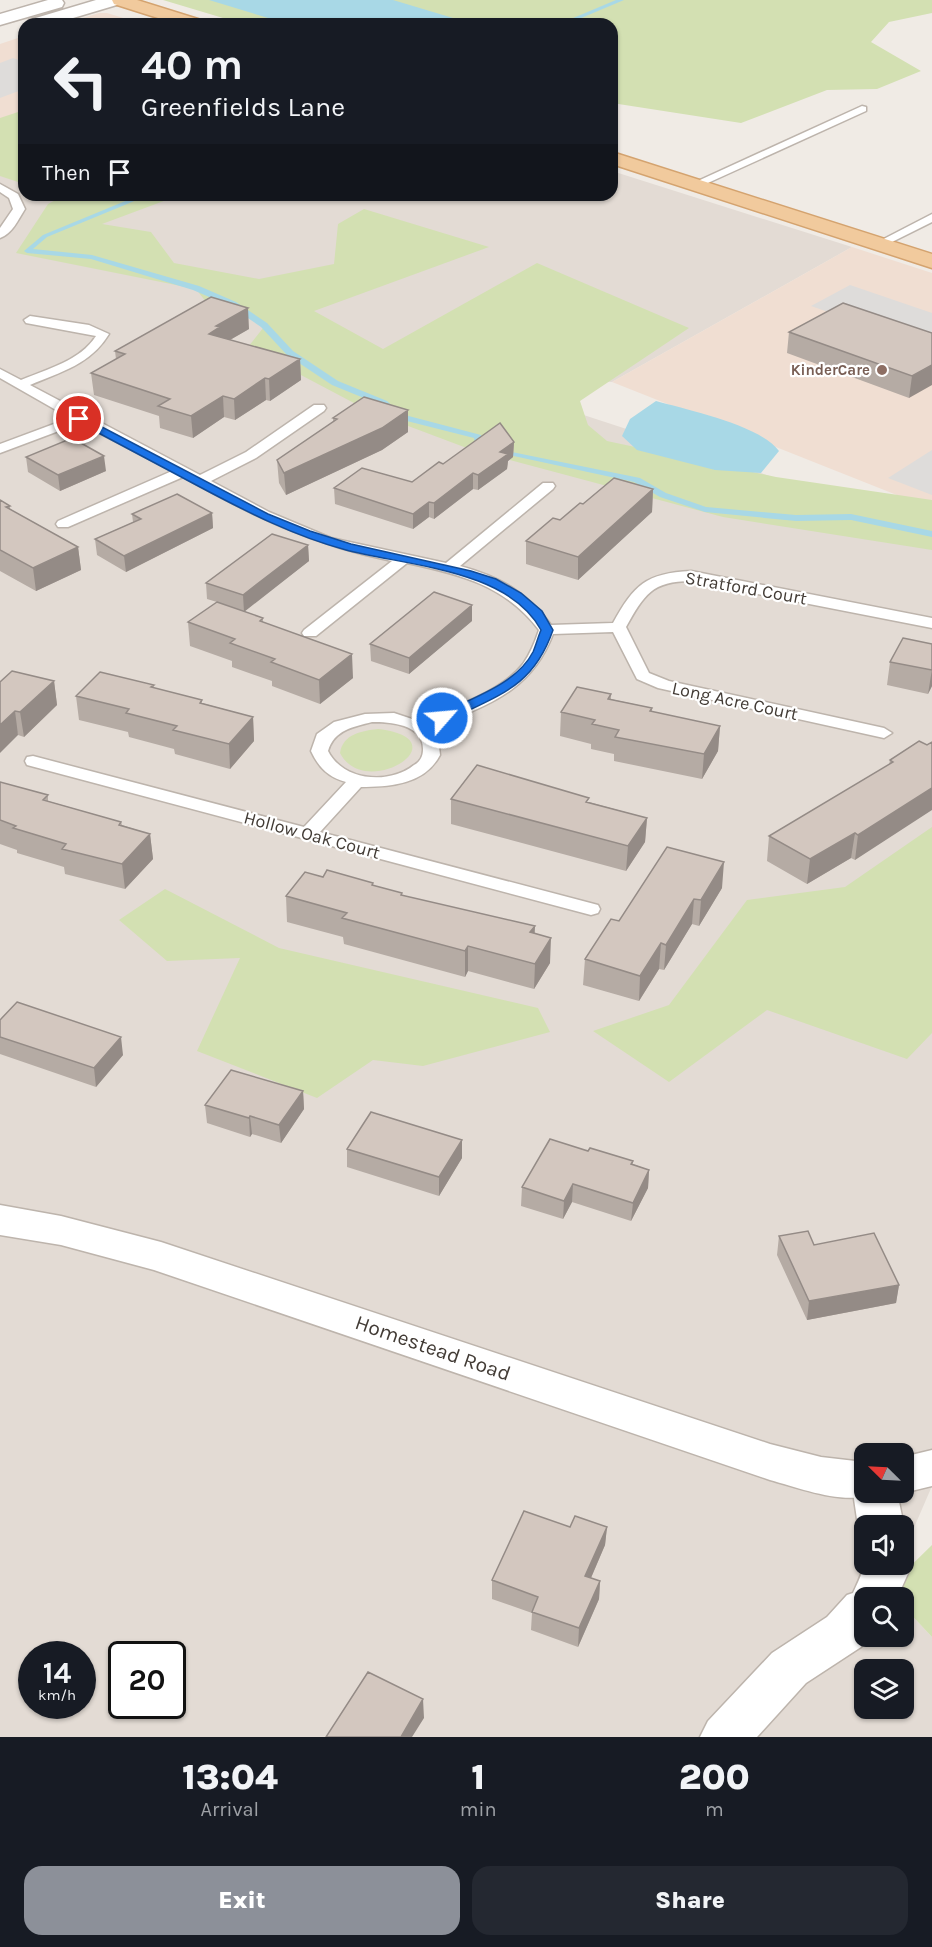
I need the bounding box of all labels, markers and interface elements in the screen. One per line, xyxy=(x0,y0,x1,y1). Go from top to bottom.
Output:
text: 40 m xyxy=(141,40,243,90)
icon: left xyxy=(42,42,120,120)
text: Greenfields Lane xyxy=(141,91,345,123)
icon: arrive xyxy=(103,156,136,189)
text: Then xyxy=(42,160,91,186)
place label: KinderCare xyxy=(791,361,870,379)
marker: KinderCare xyxy=(875,363,889,377)
pin xyxy=(53,393,104,444)
icon: arrive xyxy=(62,402,95,435)
street label: Stratford Court xyxy=(683,566,809,610)
street label: Long Acre Court xyxy=(670,677,800,725)
position arrow xyxy=(410,686,474,750)
street label: Hollow Oak Court xyxy=(241,806,383,864)
street label: Homestead Road xyxy=(352,1310,514,1386)
north arrow xyxy=(854,1443,914,1503)
map controls xyxy=(854,1443,914,1719)
button: sound xyxy=(854,1515,914,1575)
button: search xyxy=(854,1587,914,1647)
speed limit sign: 20 xyxy=(108,1641,186,1719)
text: 14 xyxy=(43,1655,71,1691)
button: layers xyxy=(854,1659,914,1719)
text: km/h xyxy=(38,1686,76,1704)
text: 13:04 xyxy=(182,1756,278,1798)
text: 1 xyxy=(471,1756,485,1798)
text: 200 xyxy=(679,1756,750,1798)
text: Arrival xyxy=(201,1798,259,1821)
text: min xyxy=(460,1798,497,1821)
text: m xyxy=(705,1798,724,1821)
button: Exit xyxy=(24,1866,460,1935)
button: Share xyxy=(472,1866,908,1935)

